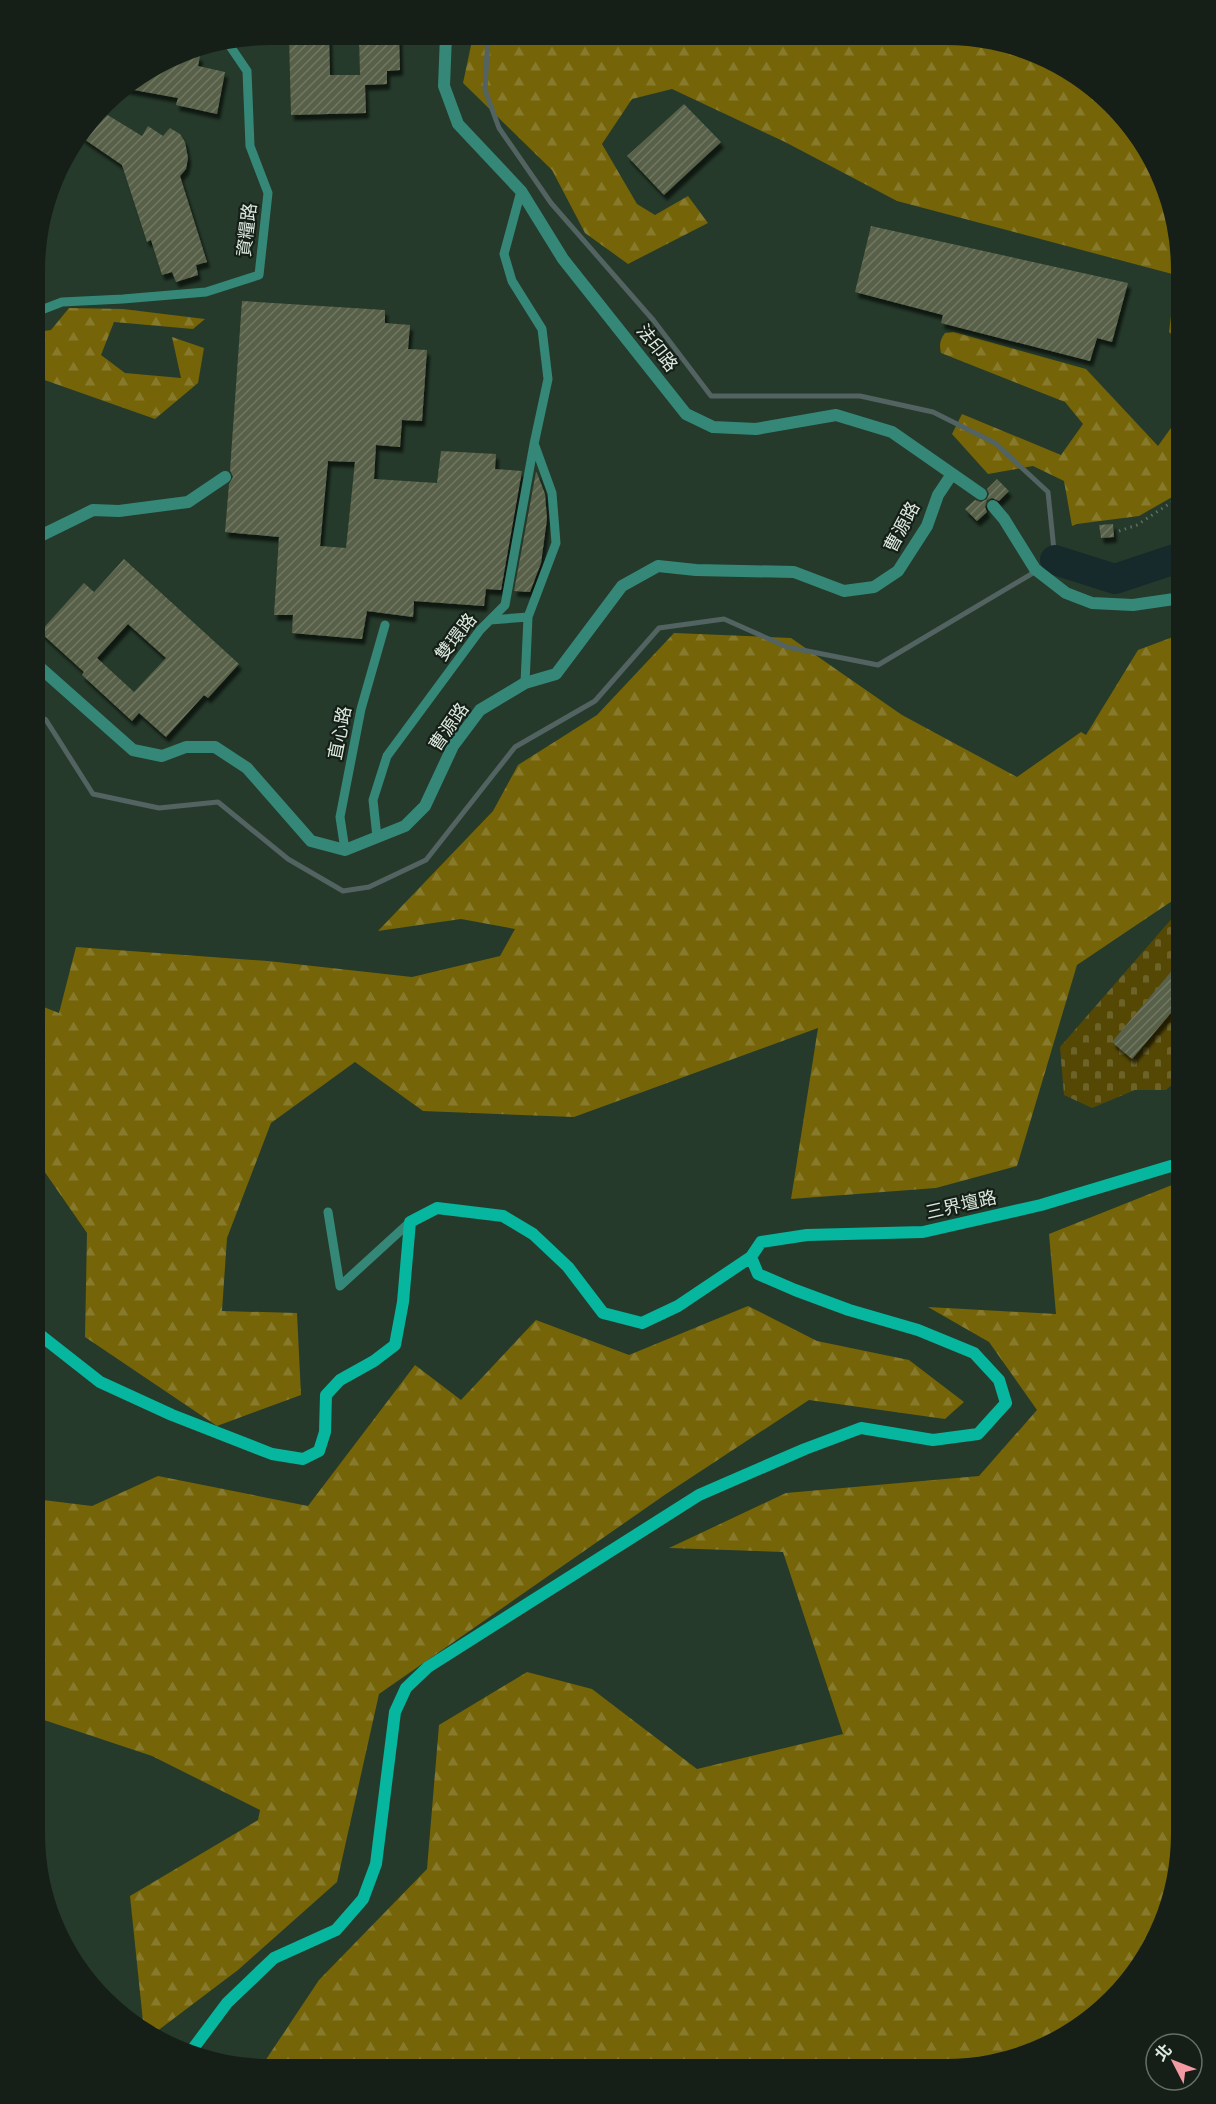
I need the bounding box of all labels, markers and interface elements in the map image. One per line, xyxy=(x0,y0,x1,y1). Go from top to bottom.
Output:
street label: 資糧路 xyxy=(233,202,261,258)
street label: 法印路 xyxy=(632,320,682,376)
street label: 曹源路 xyxy=(880,498,924,556)
street label: 雙環路 xyxy=(431,609,481,665)
street label: 曹源路 xyxy=(425,699,473,755)
street label: 直心路 xyxy=(324,704,356,762)
street label: 三界壇路 xyxy=(923,1186,999,1224)
north arrow xyxy=(1144,2032,1204,2092)
text: 北 xyxy=(1151,2040,1176,2065)

